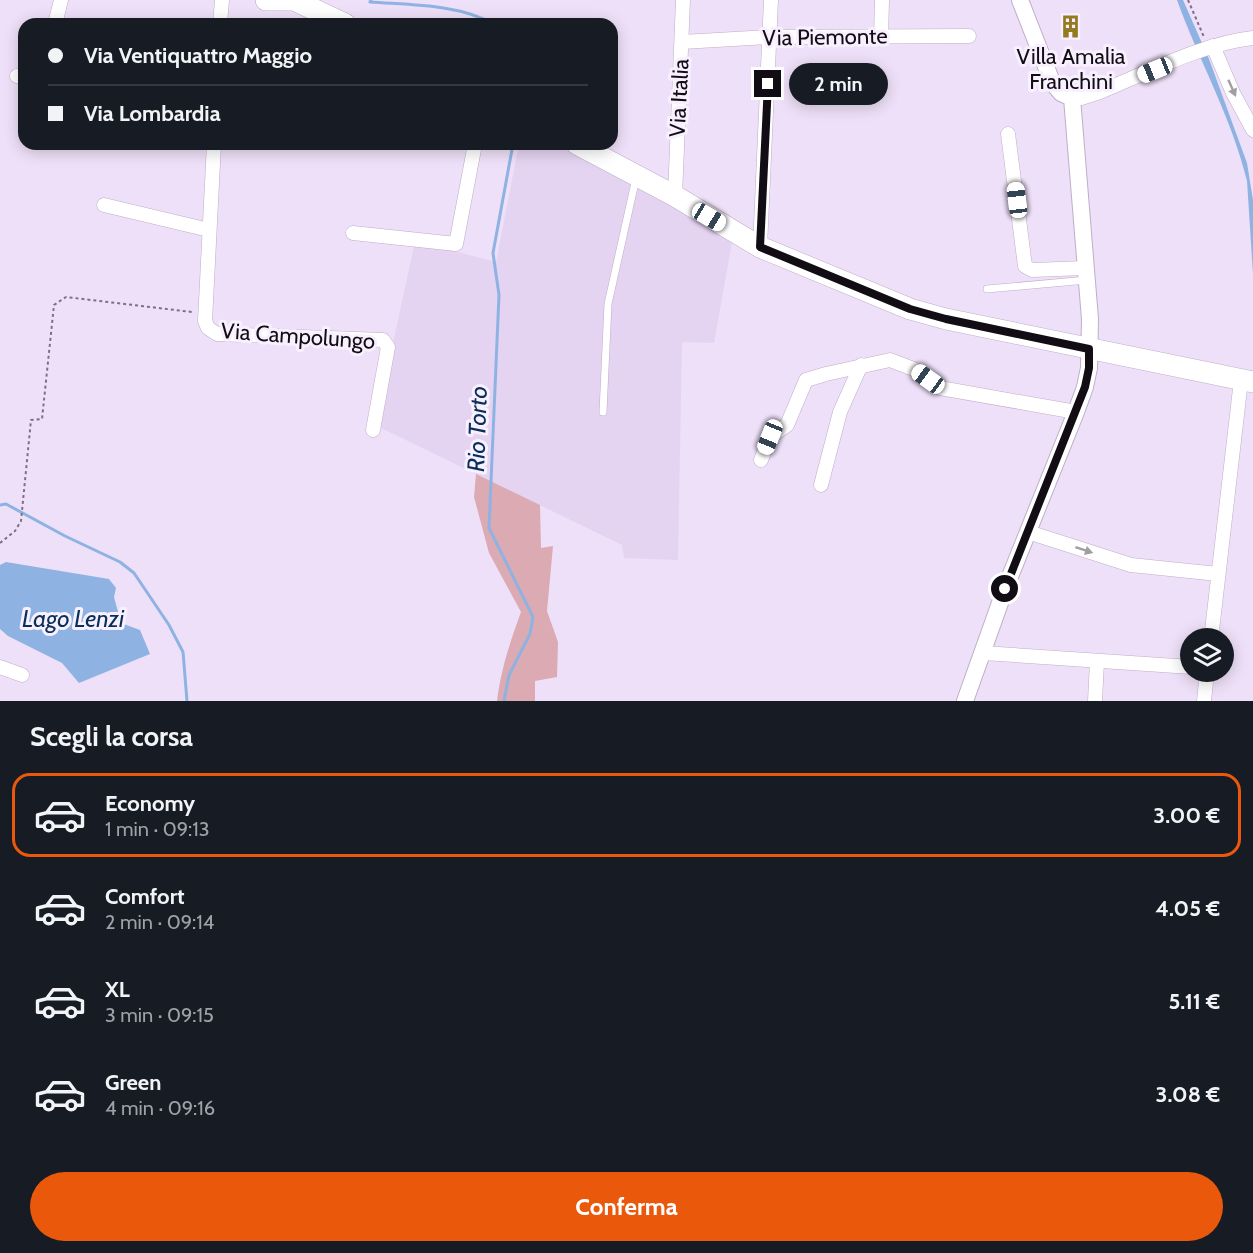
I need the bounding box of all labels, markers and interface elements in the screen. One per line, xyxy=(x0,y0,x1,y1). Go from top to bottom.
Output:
building icon: Villa Amalia Franchini xyxy=(1058,14,1084,40)
street label: Via Piemonte xyxy=(762,22,888,52)
text: Via Ventiquattro Maggio xyxy=(84,42,312,69)
place label: Villa Amalia Franchini xyxy=(1017,43,1126,95)
car xyxy=(1135,55,1175,85)
street label: Via Italia xyxy=(663,58,695,138)
callout: 2 min xyxy=(789,63,888,105)
route end xyxy=(754,70,781,97)
text: 2 min xyxy=(814,72,863,96)
one-way arrow xyxy=(1227,80,1236,97)
text: Via Lombardia xyxy=(84,100,221,127)
car xyxy=(1006,181,1028,219)
car xyxy=(689,200,729,234)
street label: Via Campolungo xyxy=(220,317,376,355)
car xyxy=(908,361,948,397)
water label: Rio Torto xyxy=(461,386,493,472)
car xyxy=(755,417,785,457)
one-way arrow xyxy=(1075,545,1093,555)
route start xyxy=(991,575,1018,602)
water label: Lago Lenzi xyxy=(22,604,125,633)
map controls xyxy=(1180,628,1234,682)
button: layers xyxy=(1180,628,1234,682)
text: Scegli la corsa xyxy=(30,720,193,753)
icon: car xyxy=(33,788,87,842)
text: Economy xyxy=(105,790,195,817)
text: 3.00 € xyxy=(1153,802,1220,829)
text: 1 min · 09:13 xyxy=(105,817,210,841)
icon: car xyxy=(33,881,87,935)
text: Comfort xyxy=(105,883,184,910)
text: 4.05 € xyxy=(1155,895,1220,922)
text: 2 min · 09:14 xyxy=(105,910,214,934)
icon: car xyxy=(33,974,87,1028)
text: XL xyxy=(105,976,130,1003)
text: 5.11 € xyxy=(1168,988,1220,1015)
text: 3 min · 09:15 xyxy=(105,1003,214,1027)
icon: car xyxy=(33,1067,87,1121)
text: Green xyxy=(105,1069,161,1096)
text: 3.08 € xyxy=(1156,1081,1220,1108)
text: 4 min · 09:16 xyxy=(105,1096,215,1120)
button: Conferma xyxy=(30,1172,1223,1241)

